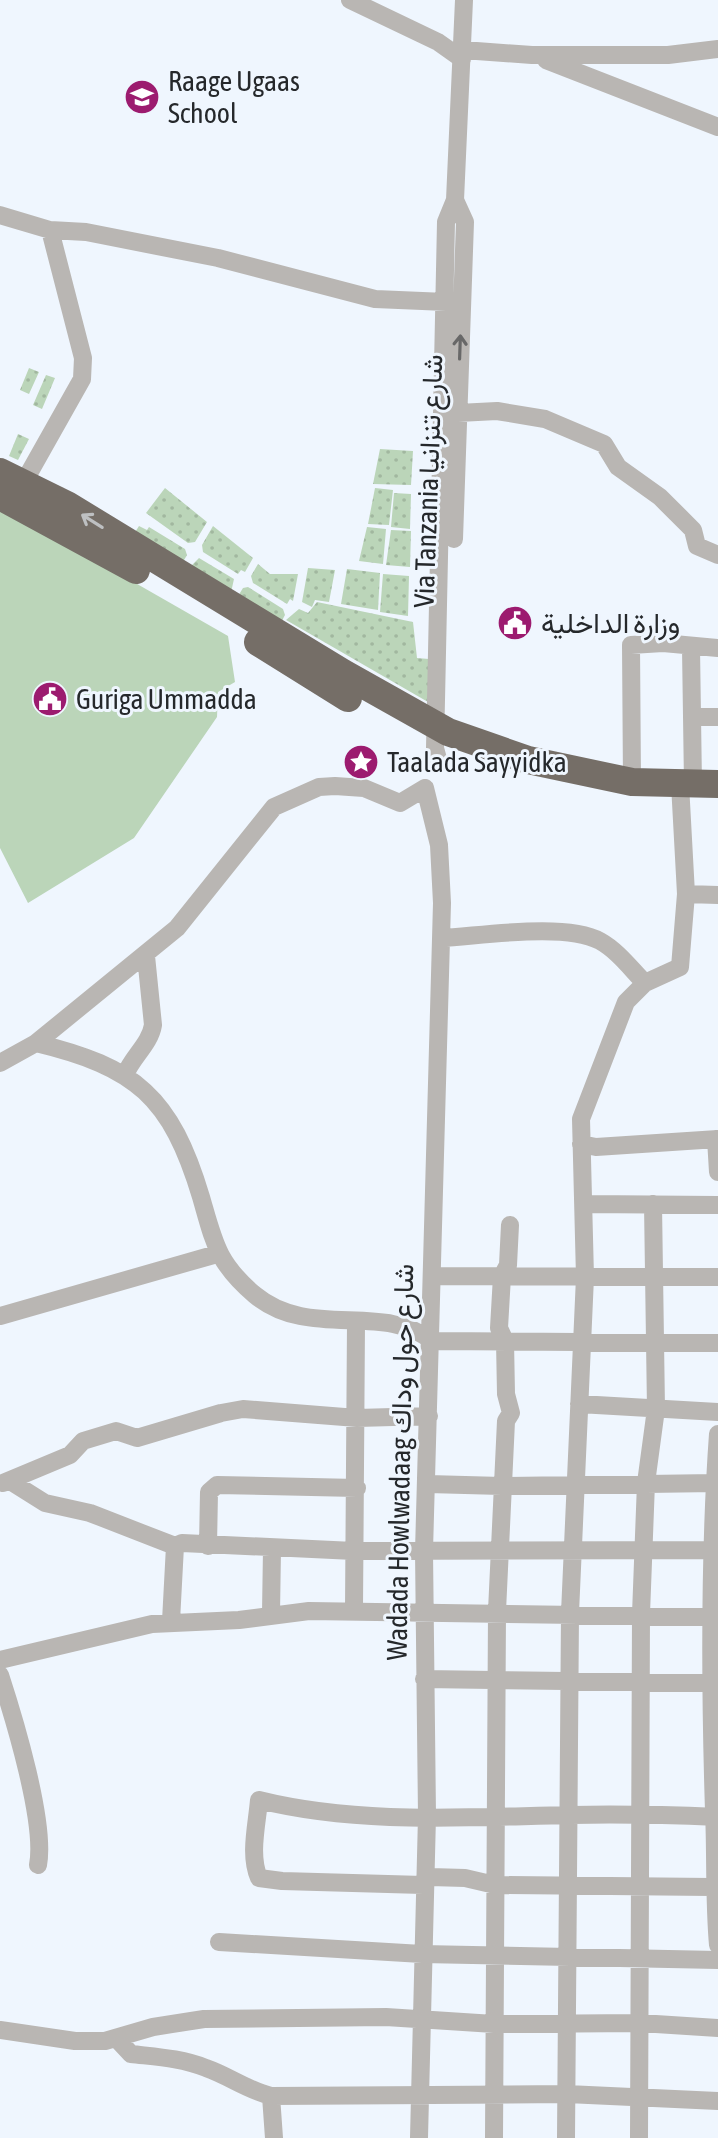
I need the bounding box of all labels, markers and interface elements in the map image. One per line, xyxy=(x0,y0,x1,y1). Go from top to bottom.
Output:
place label: Raage Ugaas School xyxy=(168,65,300,129)
school or university icon: Raage Ugaas School xyxy=(123,78,161,116)
one-way arrow xyxy=(453,334,468,361)
street label: Via Tanzania شارع تنزانيا xyxy=(408,354,451,608)
one-way arrow xyxy=(81,513,104,529)
public building icon: وزارة الداخلية xyxy=(496,604,534,642)
place label: وزارة الداخلية xyxy=(541,607,680,641)
public building icon: Guriga Ummadda xyxy=(31,680,69,718)
place label: Guriga Ummadda xyxy=(76,683,257,715)
place icon: Taalada Sayyidka xyxy=(342,743,380,781)
place label: Taalada Sayyidka xyxy=(387,746,567,778)
street label: Wadada Howlwadaag شارع حول وداك xyxy=(381,1263,422,1661)

